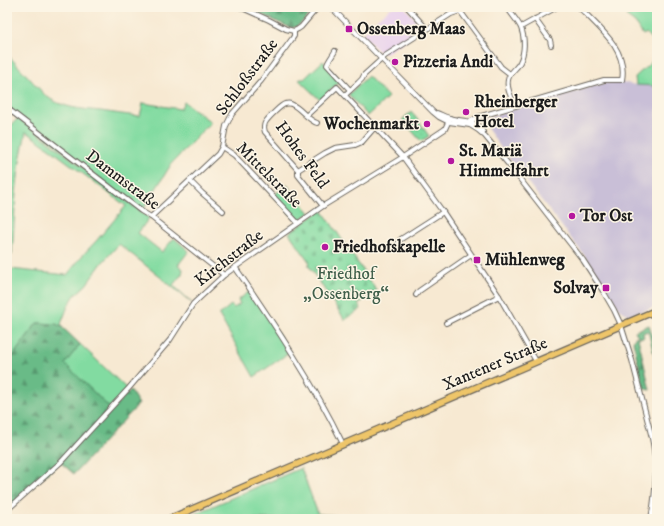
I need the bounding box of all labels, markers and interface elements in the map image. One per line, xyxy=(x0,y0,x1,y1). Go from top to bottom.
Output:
place label: Ossenberg Maas xyxy=(357,18,466,40)
marker: Ossenberg Maas xyxy=(344,24,354,34)
street label: Schloßstraße xyxy=(211,34,283,120)
place label: Pizzeria Andi xyxy=(403,51,494,73)
marker: Pizzeria Andi xyxy=(390,57,400,67)
place label: Rheinberger Hotel xyxy=(474,91,558,133)
marker: Rheinberger Hotel xyxy=(461,107,471,117)
place label: Wochenmarkt xyxy=(323,113,420,135)
street label: Hohes Feld xyxy=(270,117,334,193)
marker: Wochenmarkt xyxy=(422,119,432,129)
street label: Mittelstraße xyxy=(231,137,307,213)
place label: St. Mariä Himmelfahrt xyxy=(459,140,549,182)
street label: Dammstraße xyxy=(81,145,165,215)
marker: St. Mariä Himmelfahrt xyxy=(446,156,456,166)
place label: Tor Ost xyxy=(579,205,633,227)
marker: Tor Ost xyxy=(567,211,577,221)
street label: Kirchstraße xyxy=(190,224,268,292)
place label: Friedhofskapelle xyxy=(333,236,445,258)
marker: Friedhofskapelle xyxy=(320,242,330,252)
place label: Mühlenweg xyxy=(485,249,565,271)
marker: Mühlenweg xyxy=(472,255,482,265)
park label: Friedhof „Ossenberg“ xyxy=(303,263,389,305)
place label: Solvay xyxy=(553,277,599,299)
marker: Solvay xyxy=(601,283,611,293)
street label: Xantener Straße xyxy=(439,332,551,396)

